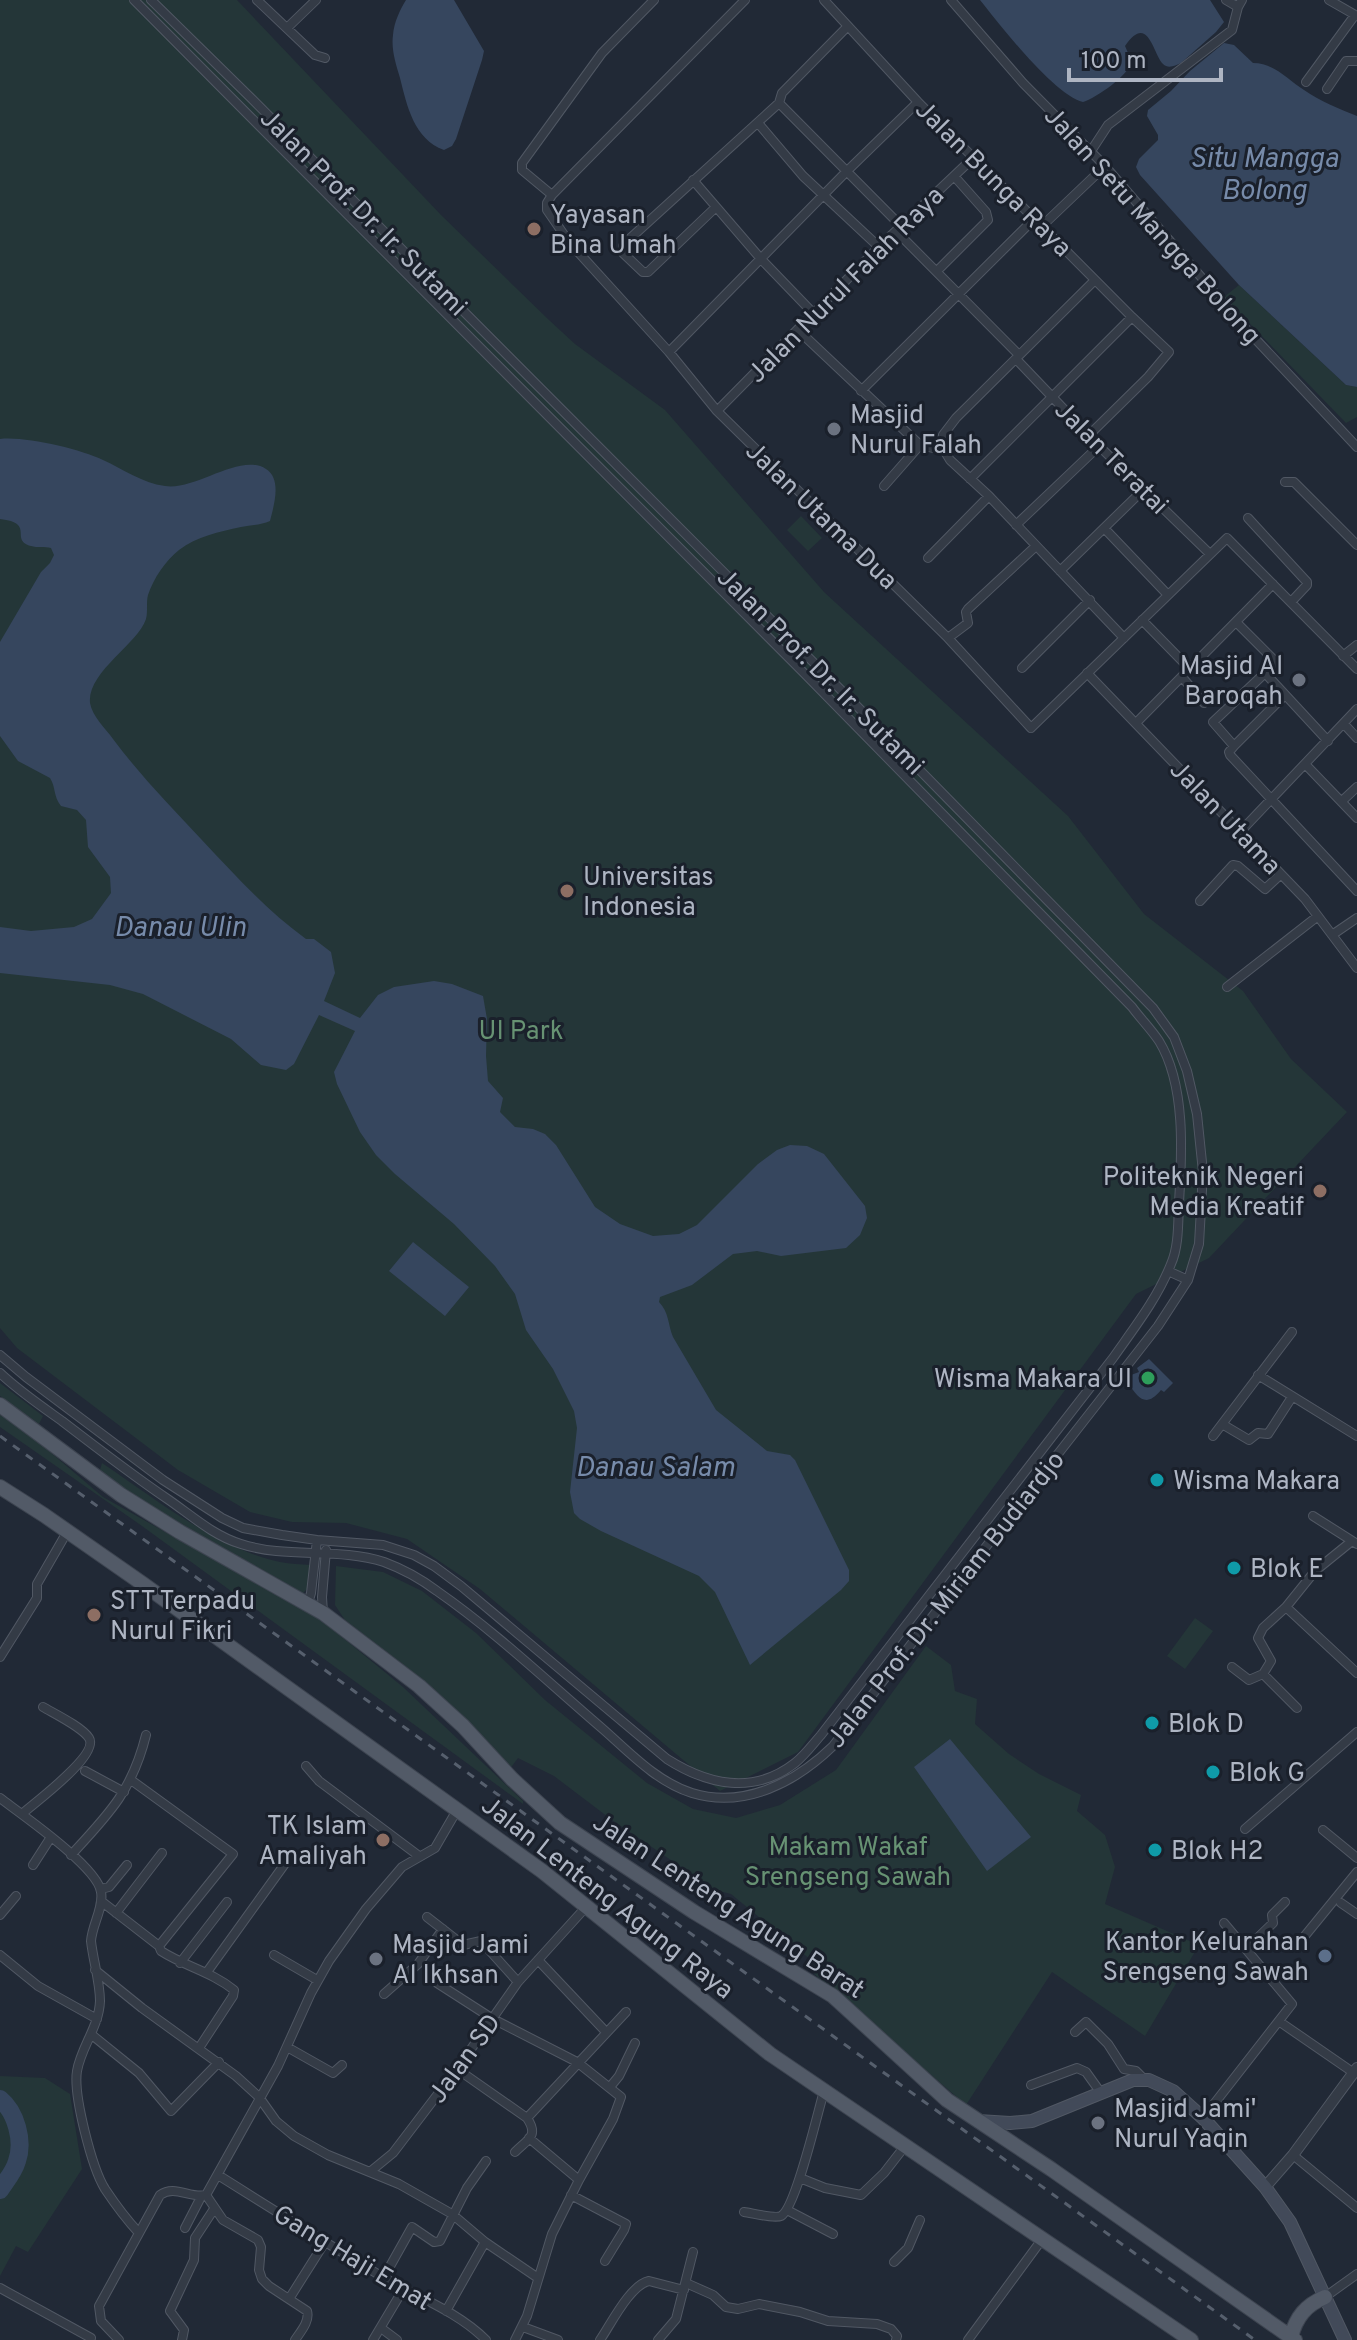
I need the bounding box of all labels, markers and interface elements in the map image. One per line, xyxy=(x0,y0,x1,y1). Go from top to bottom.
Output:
scale bar xyxy=(1069,32,1221,82)
text: 100 m xyxy=(1081,47,1147,77)
street label: Jalan Bunga Raya xyxy=(907,94,1078,265)
street label: Jalan Setu Mangga Bolong xyxy=(1035,101,1267,353)
street label: Jalan Prof. Dr. Ir. Sutami xyxy=(252,103,473,324)
water label: Situ Mangga Bolong xyxy=(1190,142,1339,210)
street label: Jalan Nurul Falah Raya xyxy=(741,180,952,391)
place label: Yayasan Bina Umah xyxy=(550,200,677,263)
marker: Yayasan Bina Umah xyxy=(525,220,543,238)
street label: Jalan Teratai xyxy=(1046,395,1174,523)
place label: Masjid Nurul Falah xyxy=(850,400,982,463)
marker: Masjid Nurul Falah xyxy=(825,420,843,438)
street label: Jalan Utama Dua xyxy=(737,436,903,598)
street label: Jalan Prof. Dr. Ir. Sutami xyxy=(709,562,930,783)
place label: Masjid Al Baroqah xyxy=(1180,651,1283,714)
marker: Masjid Al Baroqah xyxy=(1290,671,1308,689)
street label: Jalan Utama xyxy=(1161,754,1287,883)
place label: Universitas Indonesia xyxy=(583,862,714,925)
marker: Universitas Indonesia xyxy=(558,882,576,900)
water label: Danau Ulin xyxy=(114,911,246,947)
park label: UI Park xyxy=(478,1016,564,1049)
place label: Politeknik Negeri Media Kreatif xyxy=(1103,1162,1304,1225)
marker: Politeknik Negeri Media Kreatif xyxy=(1311,1182,1329,1200)
place label: Wisma Makara UI xyxy=(934,1364,1132,1397)
marker: Wisma Makara UI xyxy=(1139,1369,1157,1387)
street label: Jalan Prof. Dr. Miriam Budiardjo xyxy=(821,1445,1073,1756)
water label: Danau Salam xyxy=(575,1451,735,1487)
place label: Wisma Makara xyxy=(1173,1466,1340,1499)
marker: Wisma Makara xyxy=(1148,1471,1166,1489)
place label: Blok E xyxy=(1250,1554,1324,1587)
marker: Blok E xyxy=(1225,1559,1243,1577)
place label: STT Terpadu Nurul Fikri xyxy=(110,1586,255,1649)
marker: STT Terpadu Nurul Fikri xyxy=(85,1606,103,1624)
place label: Blok D xyxy=(1168,1709,1244,1742)
marker: Blok D xyxy=(1143,1714,1161,1732)
place label: Blok G xyxy=(1229,1758,1305,1791)
marker: Blok G xyxy=(1204,1763,1222,1781)
street label: Jalan Lenteng Agung Raya xyxy=(474,1790,739,2008)
street label: Jalan Lenteng Agung Barat xyxy=(585,1807,870,2007)
place label: TK Islam Amaliyah xyxy=(259,1811,367,1874)
marker: TK Islam Amaliyah xyxy=(374,1831,392,1849)
park label: Makam Wakaf Srengseng Sawah xyxy=(745,1832,951,1895)
place label: Blok H2 xyxy=(1171,1836,1263,1869)
marker: Blok H2 xyxy=(1146,1841,1164,1859)
place label: Kantor Kelurahan Srengseng Sawah xyxy=(1102,1927,1309,1990)
place label: Masjid Jami Al Ikhsan xyxy=(392,1930,529,1993)
marker: Kantor Kelurahan Srengseng Sawah xyxy=(1316,1947,1334,1965)
marker: Masjid Jami Al Ikhsan xyxy=(367,1950,385,1968)
street label: Jalan SD xyxy=(422,2008,510,2111)
place label: Masjid Jami' Nurul Yaqin xyxy=(1114,2094,1256,2157)
marker: Masjid Jami' Nurul Yaqin xyxy=(1089,2114,1107,2132)
street label: Gang Haji Emat xyxy=(266,2199,437,2320)

